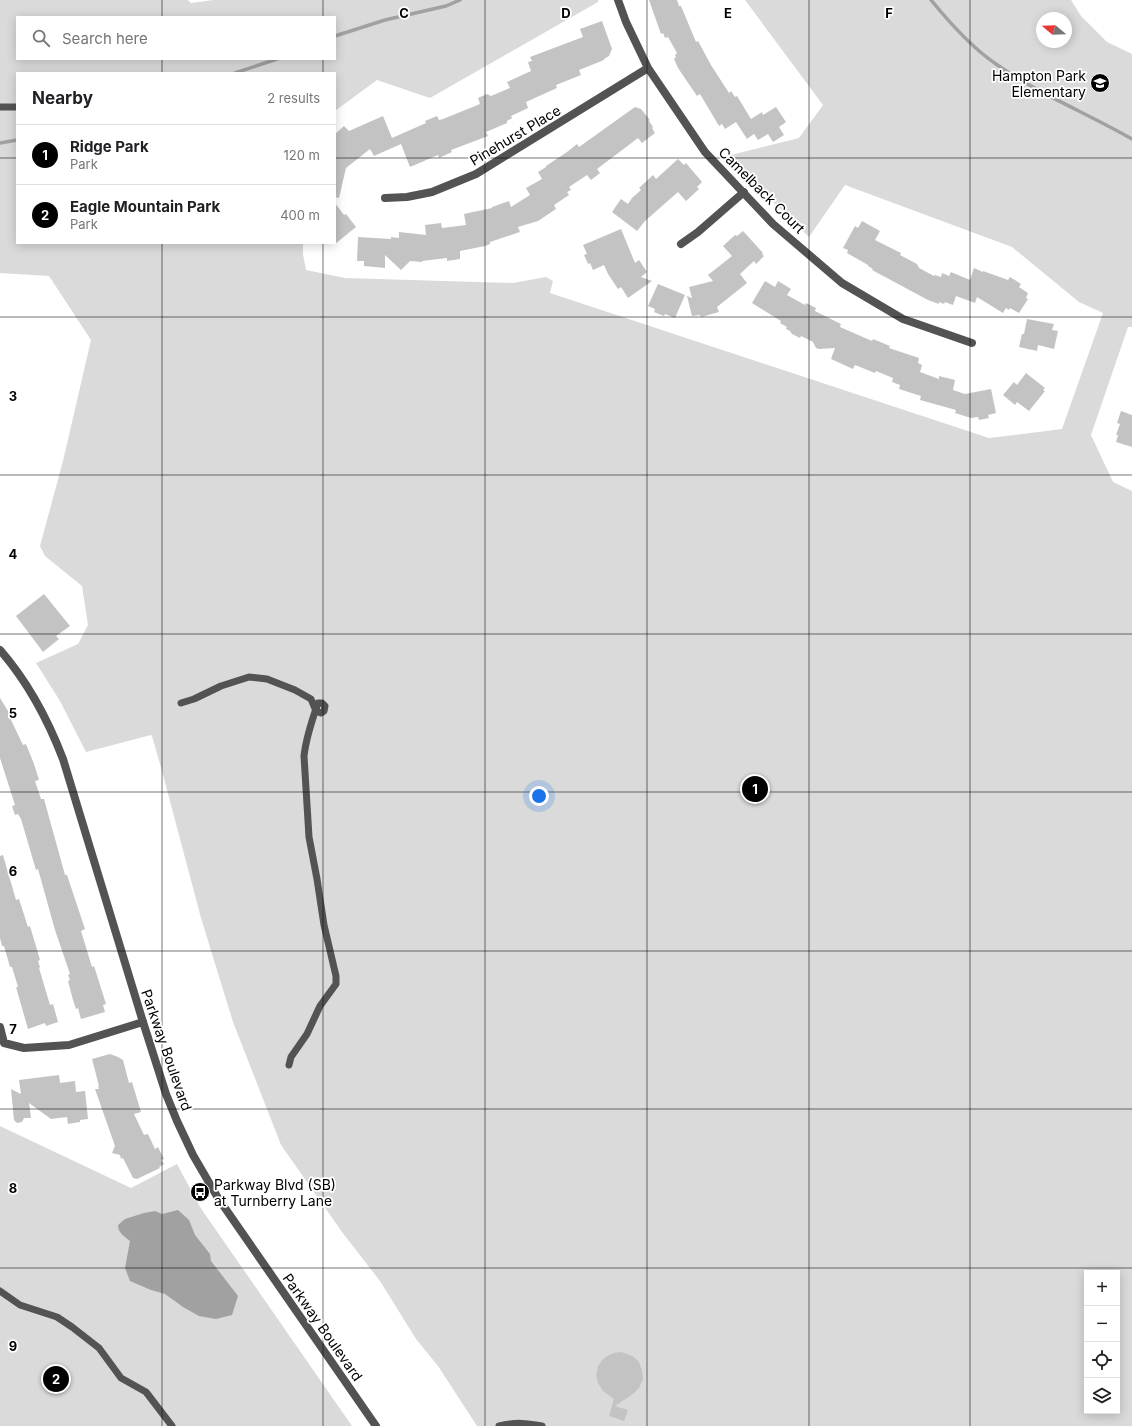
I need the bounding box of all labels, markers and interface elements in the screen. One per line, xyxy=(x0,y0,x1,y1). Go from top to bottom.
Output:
text: C xyxy=(399,5,409,21)
text: D xyxy=(561,5,571,21)
text: E xyxy=(724,5,732,21)
text: F xyxy=(885,5,893,21)
north arrow xyxy=(1036,12,1072,48)
search box xyxy=(16,16,336,60)
icon: search xyxy=(30,27,52,49)
text: Search here xyxy=(62,29,148,48)
place label: Hampton Park Elementary xyxy=(992,67,1086,100)
school or university icon: Hampton Park Elementary xyxy=(1089,72,1111,94)
text: Nearby xyxy=(32,88,93,108)
text: 2 results xyxy=(267,90,320,106)
street label: Pinehurst Place xyxy=(467,101,563,169)
text: Ridge Park xyxy=(70,137,149,156)
street label: Camelback Court xyxy=(715,143,809,237)
text: 1 xyxy=(42,147,48,163)
text: 120 m xyxy=(284,147,320,163)
text: Park xyxy=(70,156,98,172)
text: Eagle Mountain Park xyxy=(70,197,220,216)
text: 2 xyxy=(41,207,49,223)
text: 400 m xyxy=(280,207,320,223)
text: Park xyxy=(70,216,98,232)
text: 3 xyxy=(9,388,17,404)
text: 4 xyxy=(9,546,18,562)
text: 5 xyxy=(9,705,17,721)
pin: 1 xyxy=(742,774,768,804)
your location xyxy=(529,786,549,806)
text: 6 xyxy=(9,863,17,879)
street label: Parkway Boulevard xyxy=(138,987,196,1113)
text: 7 xyxy=(9,1021,17,1037)
place label: Parkway Blvd (SB) at Turnberry Lane xyxy=(214,1176,336,1209)
text: 8 xyxy=(9,1180,17,1196)
bus stop icon: Parkway Blvd (SB) at Turnberry Lane xyxy=(189,1181,211,1203)
street label: Parkway Boulevard xyxy=(280,1270,366,1384)
map controls xyxy=(1084,1270,1120,1414)
button: + xyxy=(1084,1270,1120,1306)
button: − xyxy=(1084,1306,1120,1342)
text: 9 xyxy=(9,1338,17,1354)
button: locate xyxy=(1084,1342,1120,1378)
pin: 2 xyxy=(43,1364,69,1394)
button: layers xyxy=(1084,1378,1120,1414)

